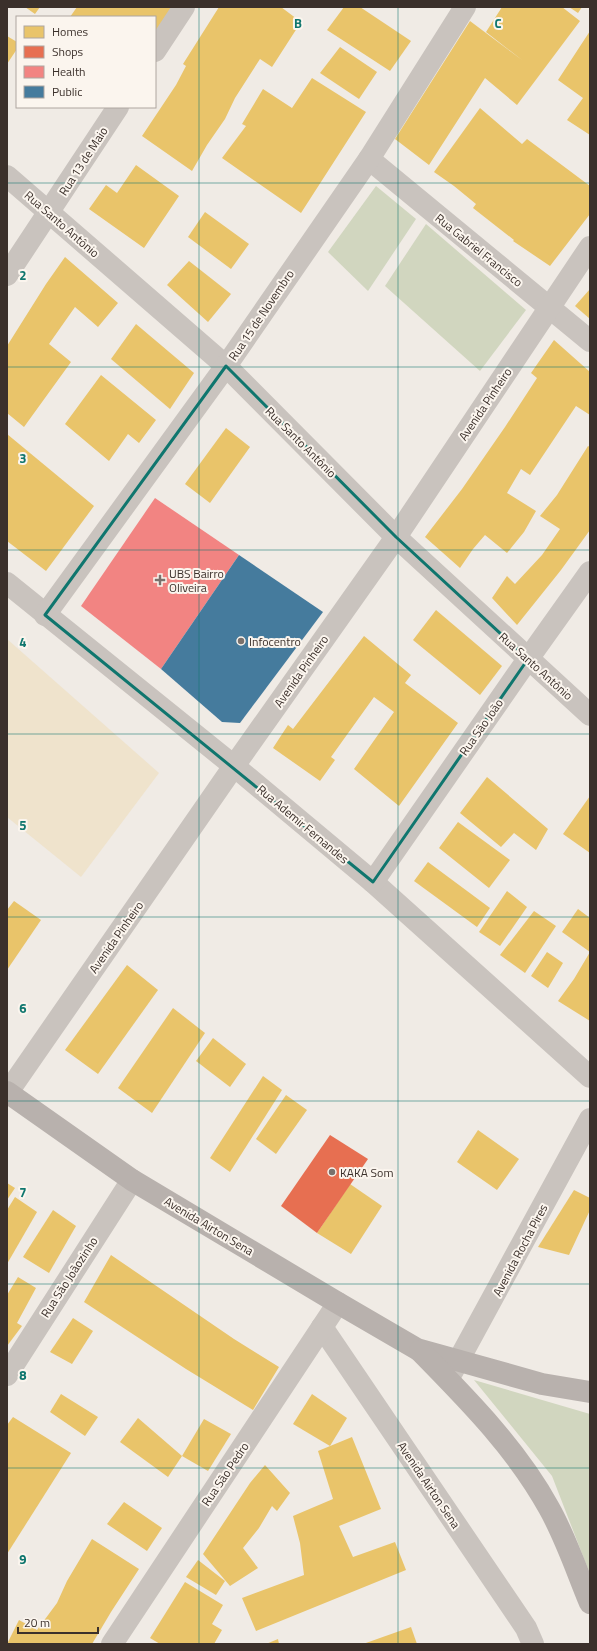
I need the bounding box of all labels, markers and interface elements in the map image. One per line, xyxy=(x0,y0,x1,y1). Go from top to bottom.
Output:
text: B xyxy=(294,13,302,33)
text: C xyxy=(494,13,502,33)
legend xyxy=(16,16,156,108)
text: Homes xyxy=(52,22,88,41)
text: Shops xyxy=(52,42,84,61)
text: Health xyxy=(52,62,86,81)
text: Public xyxy=(52,82,82,101)
street label: Rua 13 de Maio xyxy=(54,123,112,199)
street label: Rua Santo Antônio xyxy=(20,186,104,262)
street label: Rua Gabriel Francisco xyxy=(431,209,527,291)
text: 2 xyxy=(19,265,27,285)
street label: Rua 15 de Novembro xyxy=(223,266,299,364)
street label: Avenida Pinheiro xyxy=(454,364,516,444)
street label: Rua Santo Antônio xyxy=(261,402,341,482)
text: 3 xyxy=(19,448,27,468)
place label: UBS Bairro Oliveira xyxy=(169,564,224,597)
marker: UBS Bairro Oliveira xyxy=(154,574,166,586)
street label: Rua Santo Antônio xyxy=(495,627,577,705)
street label: Avenida Pinheiro xyxy=(269,631,333,711)
text: 4 xyxy=(19,632,27,652)
place label: Infocentro xyxy=(249,632,301,651)
marker: Infocentro xyxy=(236,636,246,646)
street label: Rua São João xyxy=(454,695,508,759)
street label: Rua Ademir Fernandes xyxy=(253,780,353,868)
text: 5 xyxy=(19,815,27,835)
street label: Avenida Pinheiro xyxy=(84,897,148,977)
text: 6 xyxy=(19,998,27,1018)
place label: KAKA Som xyxy=(340,1163,393,1182)
marker: KAKA Som xyxy=(327,1167,337,1177)
text: 7 xyxy=(19,1182,27,1202)
street label: Avenida Airton Sena xyxy=(161,1192,257,1260)
street label: Avenida Rocha Pires xyxy=(488,1200,553,1300)
street label: Rua São Joãozinho xyxy=(36,1233,102,1321)
text: 8 xyxy=(19,1365,27,1385)
street label: Rua São Pedro xyxy=(197,1438,253,1510)
street label: Avenida Airton Sena xyxy=(393,1438,465,1532)
text: 9 xyxy=(19,1549,27,1569)
scale bar xyxy=(18,1609,98,1635)
text: 20 m xyxy=(24,1613,50,1632)

